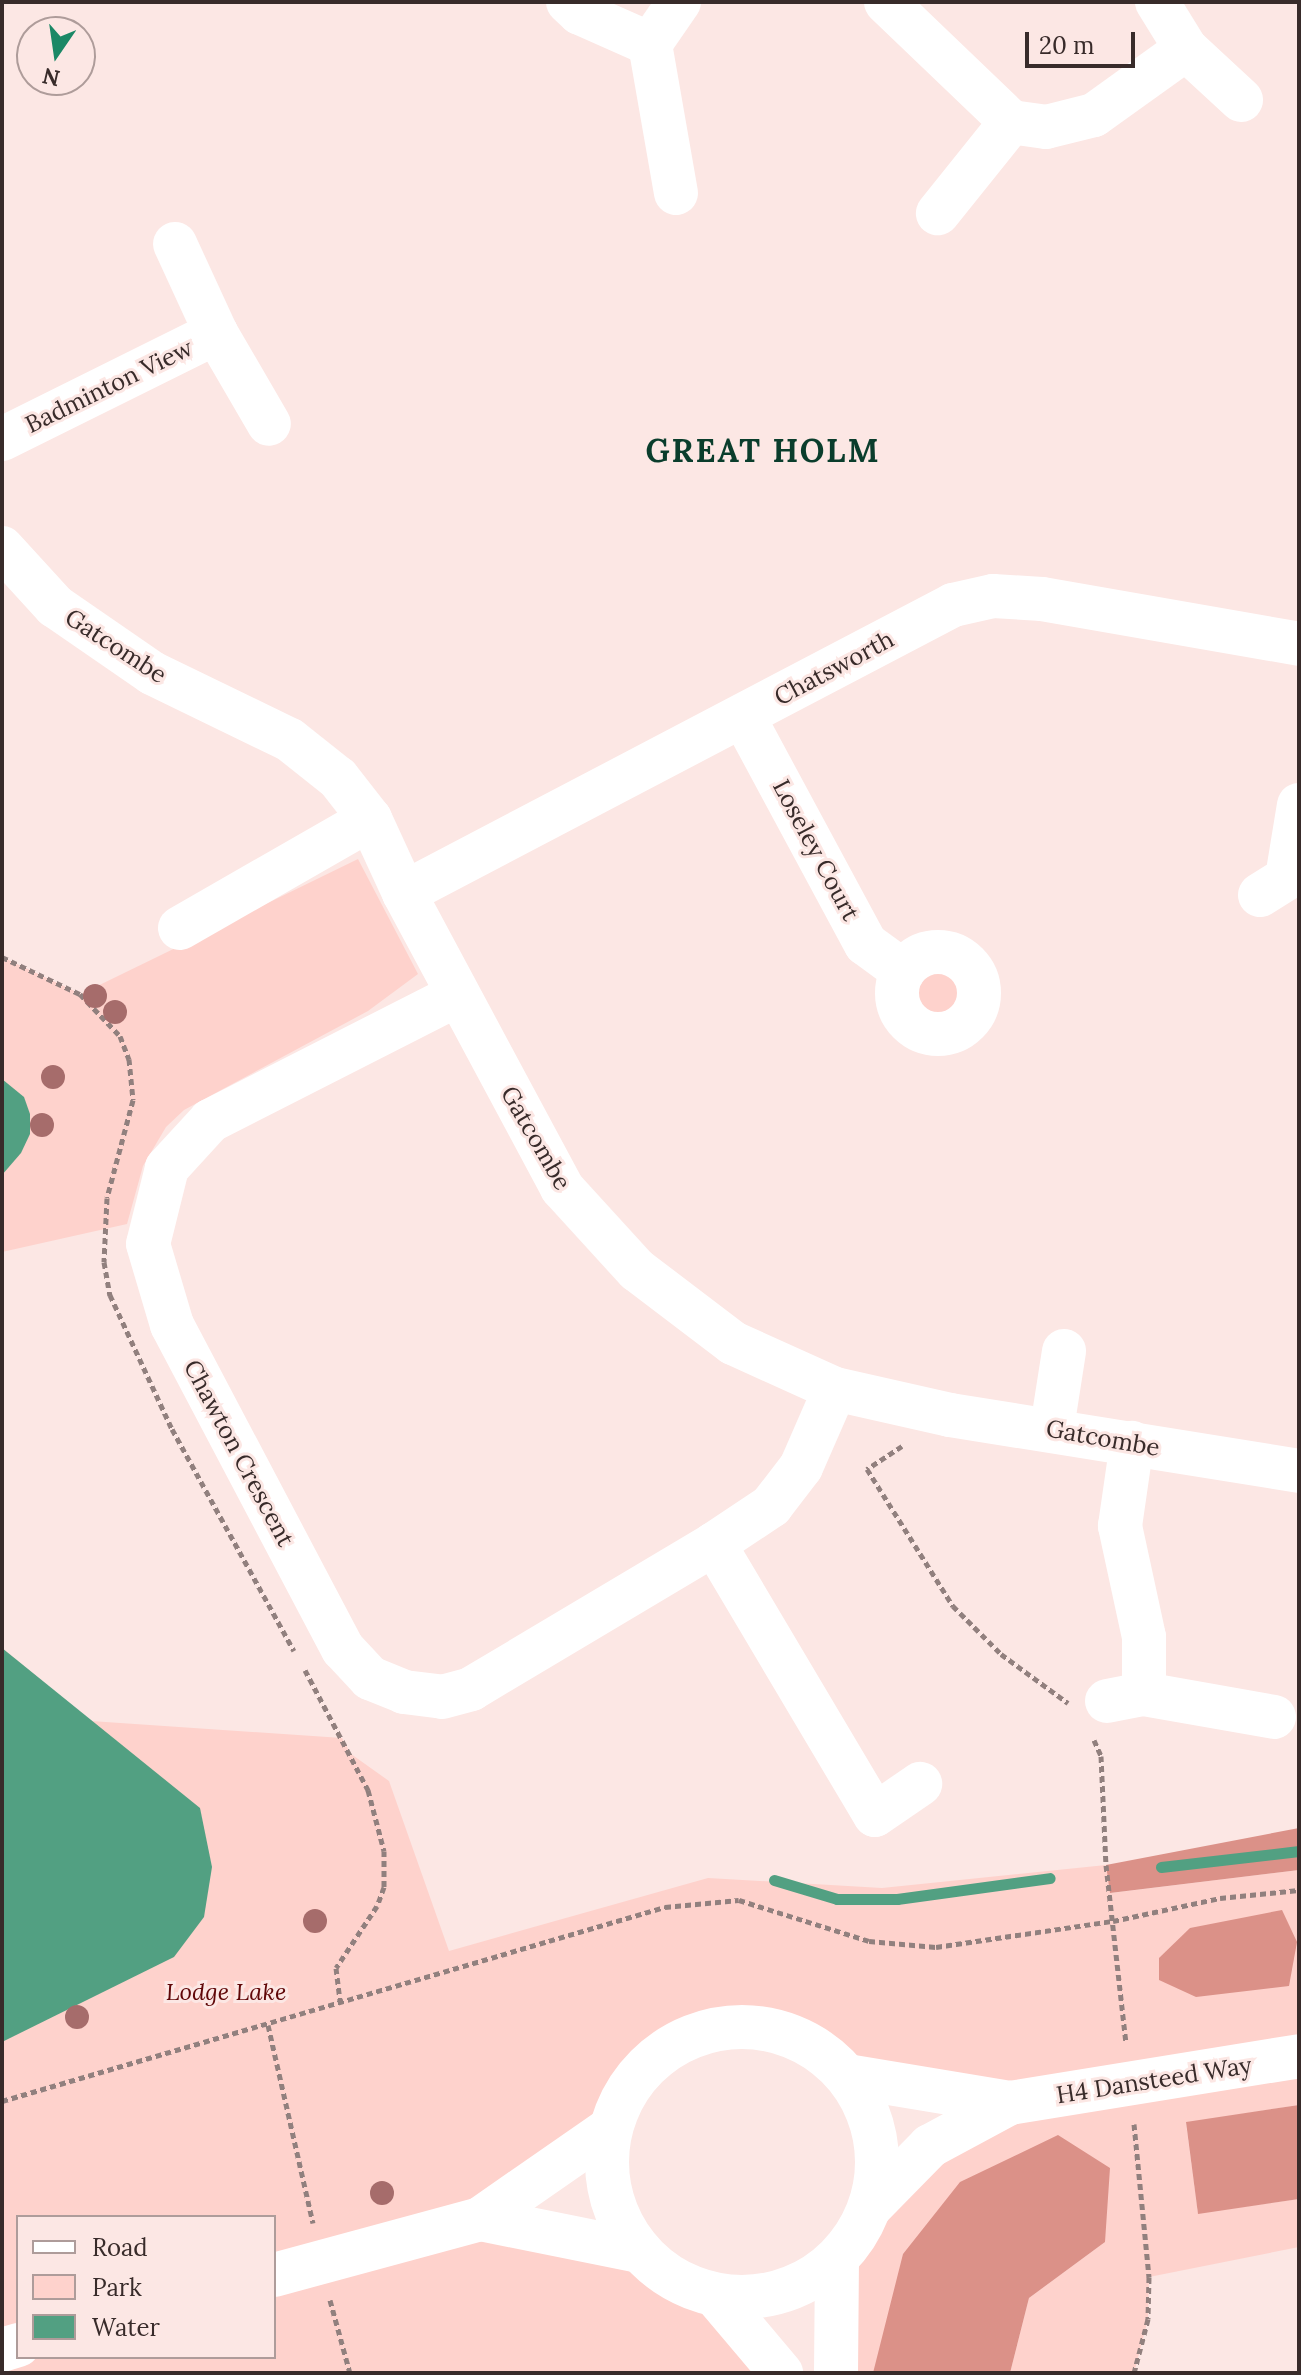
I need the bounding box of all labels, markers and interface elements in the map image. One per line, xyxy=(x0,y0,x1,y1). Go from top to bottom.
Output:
north arrow xyxy=(16,16,96,96)
scale bar xyxy=(1029,16,1139,66)
text: 20 m xyxy=(1039,30,1095,61)
text: N xyxy=(40,62,62,93)
street label: Badminton View xyxy=(21,333,197,439)
district label: GREAT HOLM xyxy=(645,432,881,470)
street label: Gatcombe xyxy=(60,603,172,689)
street label: Chatsworth xyxy=(769,625,899,711)
street label: Loseley Court xyxy=(767,775,865,925)
street label: Gatcombe xyxy=(495,1081,577,1195)
street label: Chawton Crescent xyxy=(178,1355,300,1551)
street label: Gatcombe xyxy=(1044,1414,1162,1462)
park label: Lodge Lake xyxy=(166,1978,286,2006)
street label: H4 Dansteed Way xyxy=(1054,2050,1254,2110)
legend xyxy=(16,2215,276,2359)
text: Road xyxy=(92,2232,148,2263)
text: Park xyxy=(92,2272,142,2303)
text: Water xyxy=(92,2312,160,2343)

